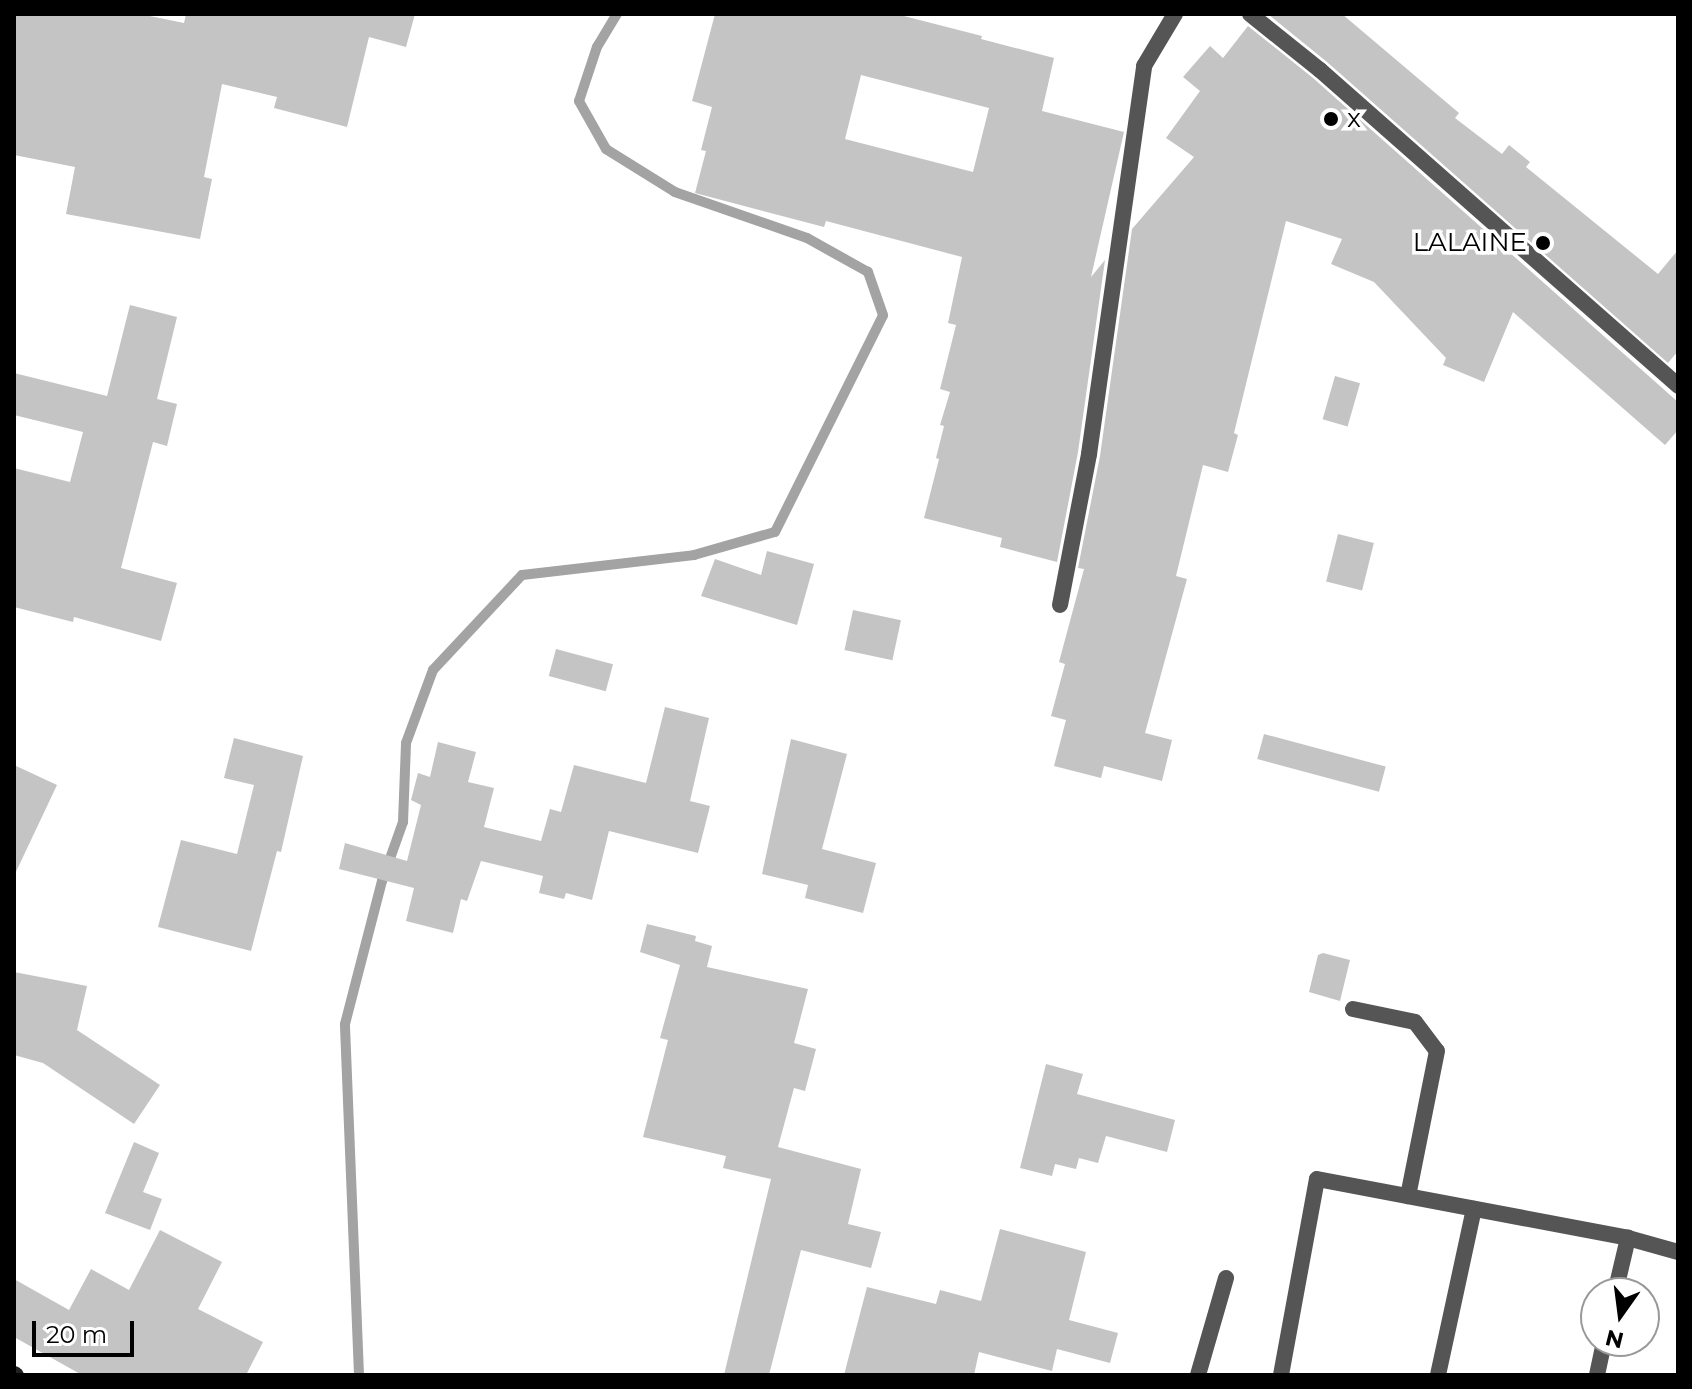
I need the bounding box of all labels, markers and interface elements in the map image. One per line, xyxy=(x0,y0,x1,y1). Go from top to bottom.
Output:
place label: x xyxy=(1347,103,1361,135)
marker: x xyxy=(1322,110,1340,128)
place label: LALAINE xyxy=(1413,227,1527,259)
marker: LALAINE xyxy=(1534,234,1552,252)
north arrow xyxy=(1580,1277,1660,1357)
scale bar xyxy=(36,1305,138,1355)
text: 20 m xyxy=(46,1320,107,1349)
text: N xyxy=(1603,1324,1626,1354)

